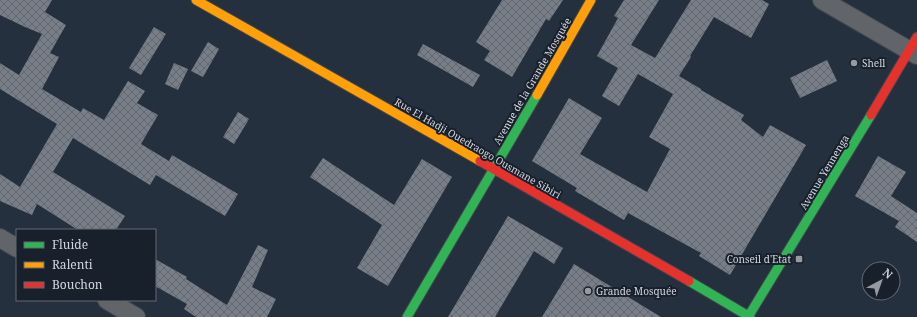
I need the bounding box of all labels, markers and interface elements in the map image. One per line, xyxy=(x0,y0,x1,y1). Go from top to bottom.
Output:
street label: Avenue de la Grande Mosquée xyxy=(490,15,574,147)
place label: Shell xyxy=(862,56,885,70)
marker: Shell xyxy=(849,58,859,68)
street label: Rue El Hadji Ouedraogo Ousmane Sibiri xyxy=(392,94,564,202)
street label: Avenue Yennenga xyxy=(796,132,852,212)
legend xyxy=(16,229,156,301)
text: Fluide xyxy=(52,236,88,253)
place label: Conseil d'Etat xyxy=(727,252,791,266)
marker: Conseil d'Etat xyxy=(794,254,804,264)
text: Ralenti xyxy=(52,256,93,273)
north arrow xyxy=(861,261,901,301)
text: N xyxy=(880,265,896,282)
text: Bouchon xyxy=(52,276,103,293)
place label: Grande Mosquée xyxy=(596,284,677,298)
marker: Grande Mosquée xyxy=(583,286,593,296)

